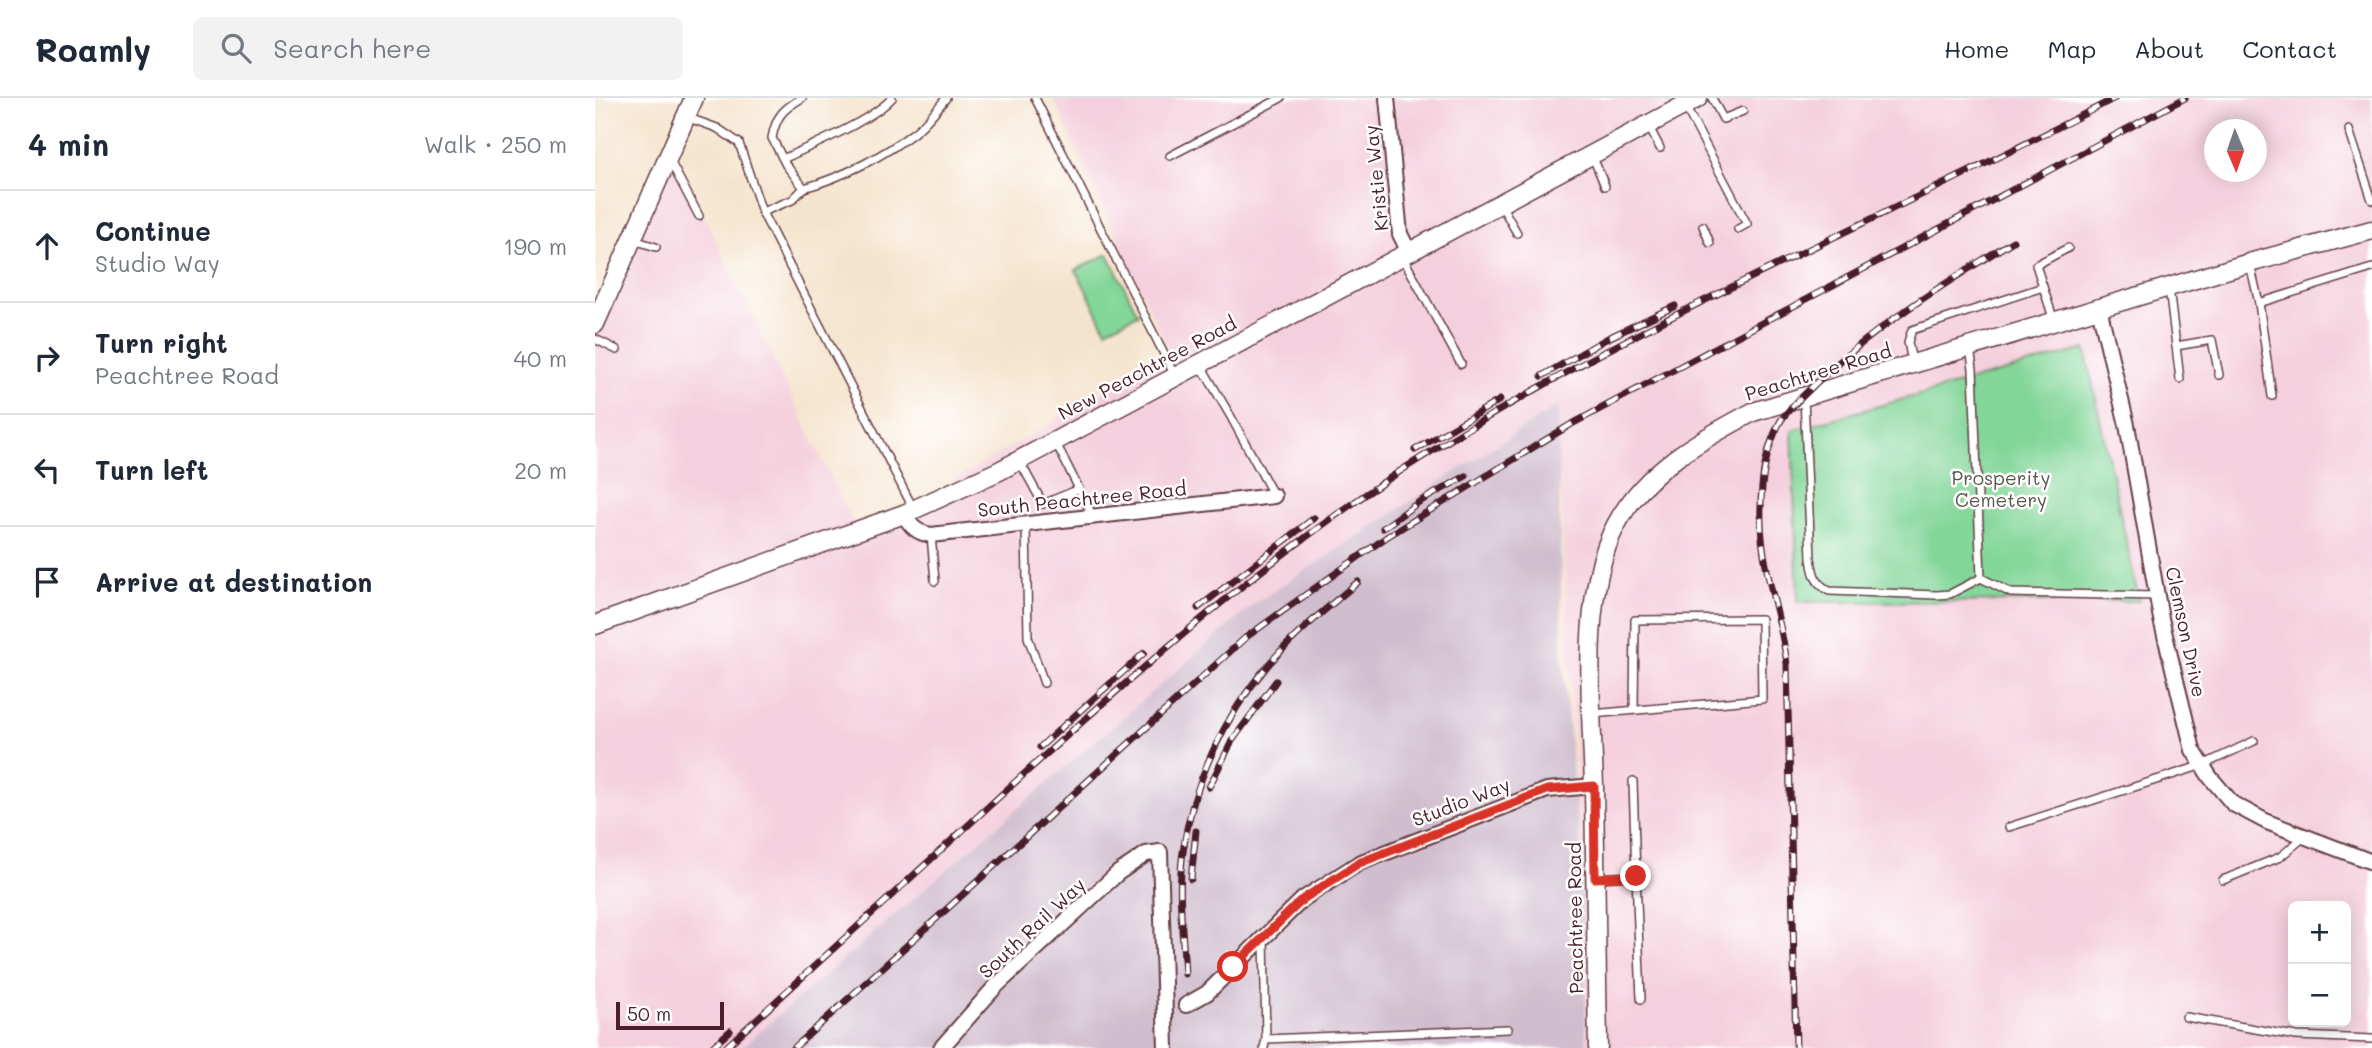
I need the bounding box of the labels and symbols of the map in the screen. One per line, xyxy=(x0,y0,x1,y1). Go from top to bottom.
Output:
north arrow xyxy=(2204,119,2267,182)
street label: Kristie Way xyxy=(1358,124,1394,232)
street label: New Peachtree Road xyxy=(1053,310,1240,425)
street label: Peachtree Road xyxy=(1742,337,1894,406)
park label: Prosperity Cemetery xyxy=(1952,465,2050,512)
street label: South Peachtree Road xyxy=(976,475,1187,522)
street label: Clemson Drive xyxy=(2160,564,2212,699)
street label: Studio Way xyxy=(1408,771,1513,832)
street label: Peachtree Road xyxy=(1561,842,1588,994)
route end xyxy=(1620,860,1651,891)
street label: South Rail Way xyxy=(973,872,1090,983)
route start xyxy=(1217,951,1248,982)
scale bar xyxy=(616,999,725,1031)

